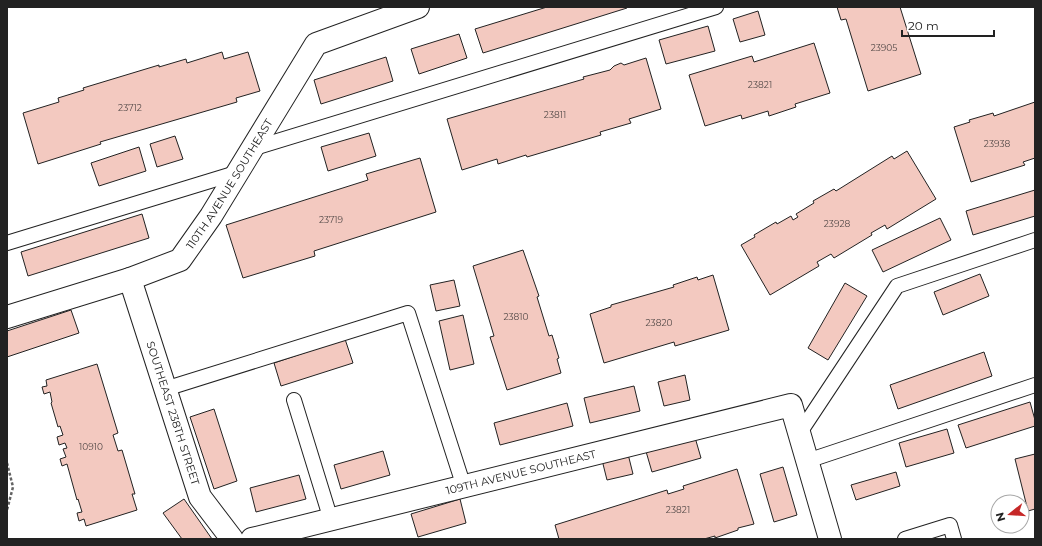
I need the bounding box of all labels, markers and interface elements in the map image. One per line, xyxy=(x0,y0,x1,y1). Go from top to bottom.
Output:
scale bar xyxy=(902,12,994,38)
text: 20 m xyxy=(908,18,939,33)
house number: 23905 xyxy=(871,42,897,53)
house number: 23821 xyxy=(748,79,772,90)
house number: 23712 xyxy=(118,102,142,113)
house number: 23811 xyxy=(544,109,566,120)
street label: 110TH AVENUE SOUTHEAST xyxy=(183,116,276,252)
house number: 23938 xyxy=(984,138,1010,149)
house number: 23719 xyxy=(319,214,344,225)
house number: 23928 xyxy=(824,218,851,229)
house number: 23810 xyxy=(503,311,529,322)
house number: 23820 xyxy=(646,317,673,328)
street label: SOUTHEAST 238TH STREET xyxy=(143,339,203,488)
house number: 10910 xyxy=(79,441,103,452)
street label: 109TH AVENUE SOUTHEAST xyxy=(444,447,598,498)
north arrow xyxy=(990,494,1030,534)
house number: 23821 xyxy=(666,504,690,515)
text: N xyxy=(992,511,1008,523)

